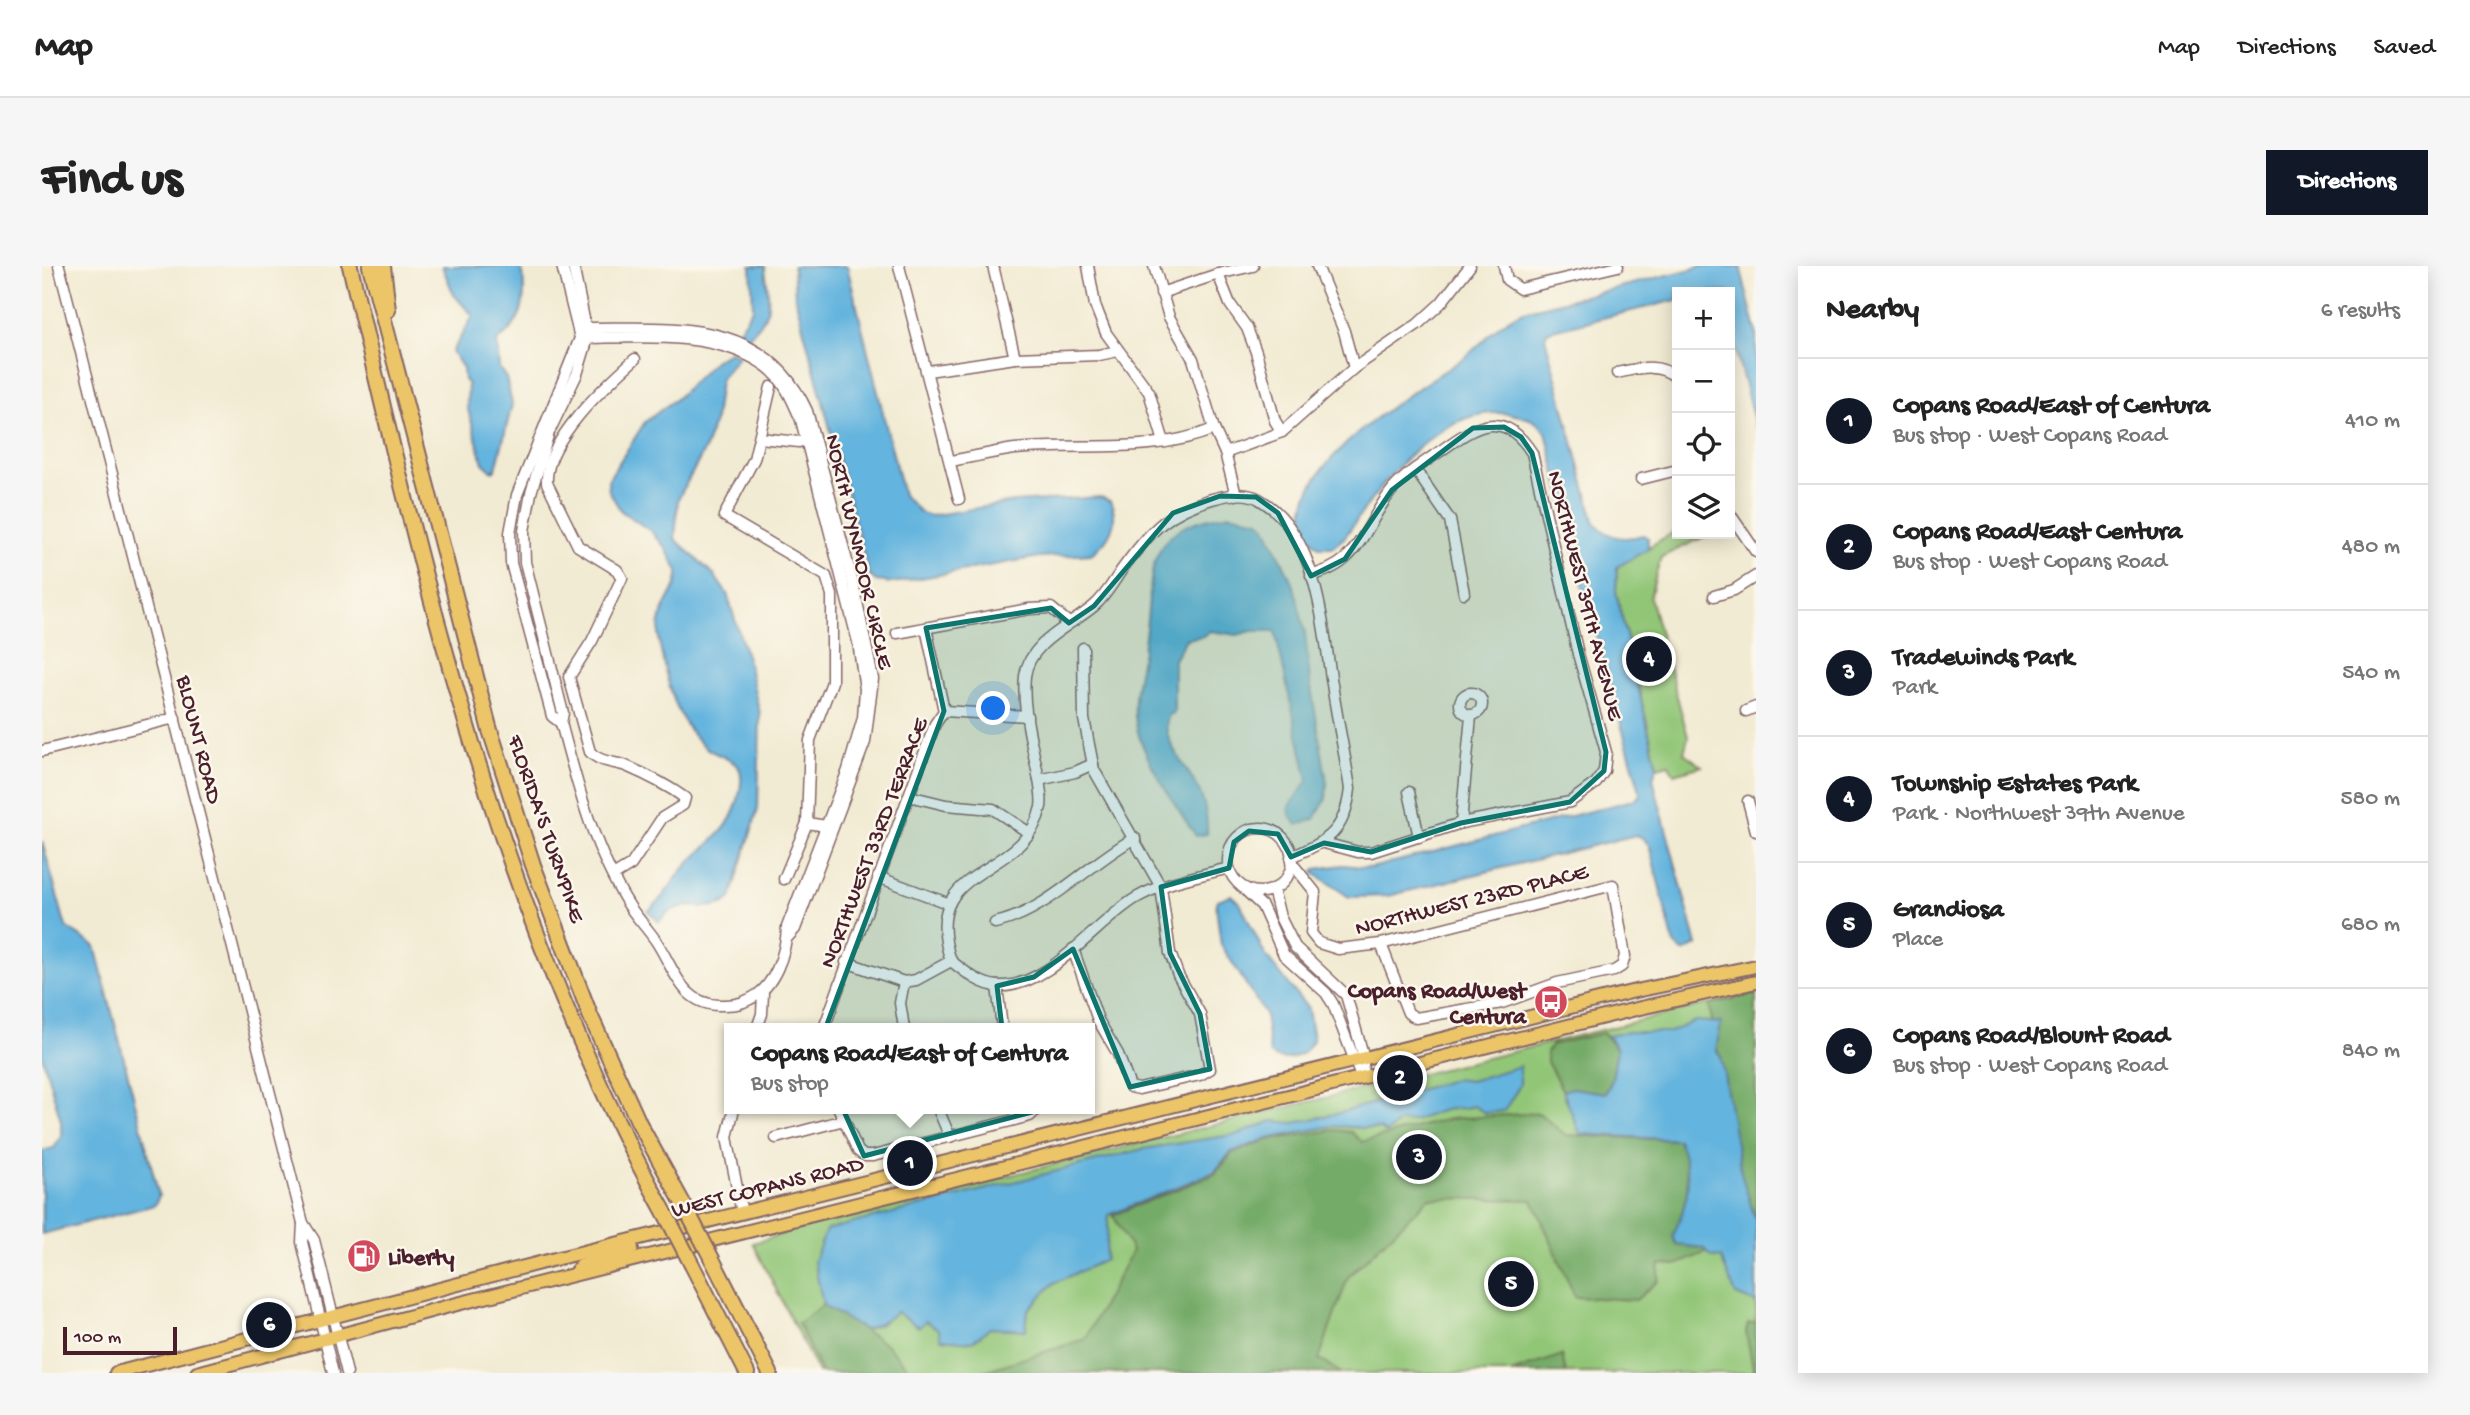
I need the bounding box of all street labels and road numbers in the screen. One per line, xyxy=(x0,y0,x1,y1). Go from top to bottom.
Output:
street label: NORTH WYNMOOR CIRCLE xyxy=(817,432,898,673)
street label: NORTHWEST 39TH AVENUE xyxy=(1540,468,1628,725)
street label: BLOUNT ROAD xyxy=(168,672,227,808)
street label: NORTHWEST 33RD TERRACE xyxy=(815,713,936,972)
street label: FLORIDA'S TURNPIKE xyxy=(500,731,590,928)
street label: NORTHWEST 23RD PLACE xyxy=(1353,859,1593,943)
street label: WEST COPANS ROAD xyxy=(669,1151,868,1225)

